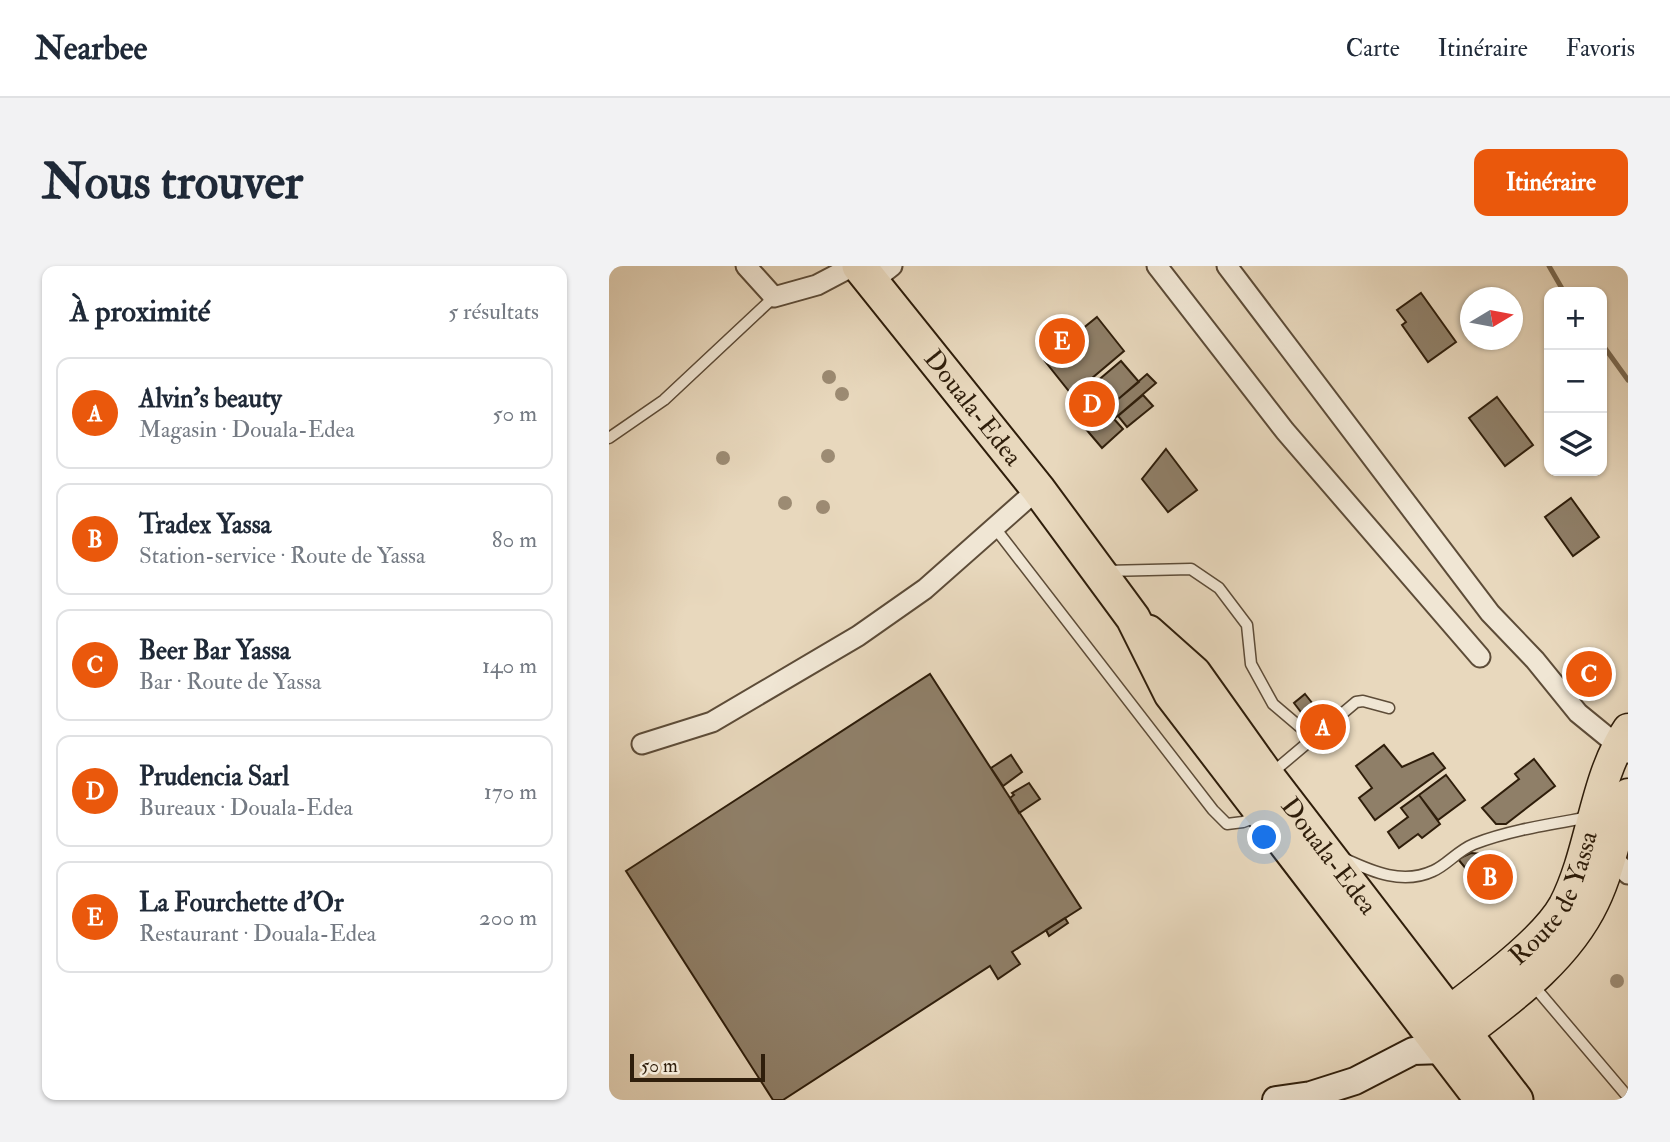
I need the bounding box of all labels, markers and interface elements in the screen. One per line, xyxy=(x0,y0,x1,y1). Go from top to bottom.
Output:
text: Nearbee xyxy=(35,28,147,69)
text: Carte xyxy=(1346,33,1400,64)
text: Itinéraire xyxy=(1438,33,1528,64)
text: Favoris xyxy=(1566,33,1635,64)
button: Itinéraire xyxy=(1474,149,1628,216)
text: Nous trouver xyxy=(42,152,303,213)
north arrow xyxy=(1460,287,1523,350)
map controls xyxy=(1544,287,1607,476)
button: + xyxy=(1544,287,1607,350)
text: À proximité xyxy=(70,293,210,330)
text: 5 résultats xyxy=(448,297,539,326)
pin: E xyxy=(1039,315,1085,367)
street label: Douala-Edea xyxy=(917,344,1029,473)
button: − xyxy=(1544,350,1607,413)
pin: D xyxy=(1069,378,1115,430)
text: Alvin's beauty xyxy=(139,383,282,415)
text: A xyxy=(88,399,102,428)
text: 50 m xyxy=(493,399,537,428)
button: layers xyxy=(1544,413,1607,476)
text: Magasin · Douala-Edea xyxy=(139,415,355,444)
text: Tradex Yassa xyxy=(139,509,271,541)
text: B xyxy=(87,525,103,554)
text: 80 m xyxy=(492,525,537,554)
text: Station-service · Route de Yassa xyxy=(139,541,425,570)
text: Beer Bar Yassa xyxy=(139,635,291,667)
pin: C xyxy=(1566,648,1612,700)
text: C xyxy=(87,651,103,680)
text: 140 m xyxy=(482,651,537,680)
text: Bar · Route de Yassa xyxy=(139,667,322,696)
pin: A xyxy=(1300,701,1346,753)
text: Prudencia Sarl xyxy=(139,761,289,793)
text: D xyxy=(86,777,104,806)
text: 170 m xyxy=(484,777,537,806)
street label: Douala-Edea xyxy=(1274,791,1384,921)
text: Bureaux · Douala-Edea xyxy=(139,793,353,822)
your location xyxy=(1247,820,1281,854)
street label: Route de Yassa xyxy=(1503,827,1605,972)
pin: B xyxy=(1467,851,1513,903)
text: La Fourchette d'Or xyxy=(139,887,344,919)
text: E xyxy=(87,903,103,932)
text: 200 m xyxy=(479,903,537,932)
text: Restaurant · Douala-Edea xyxy=(139,919,376,948)
scale bar xyxy=(630,1051,765,1083)
text: 50 m xyxy=(641,1054,678,1078)

